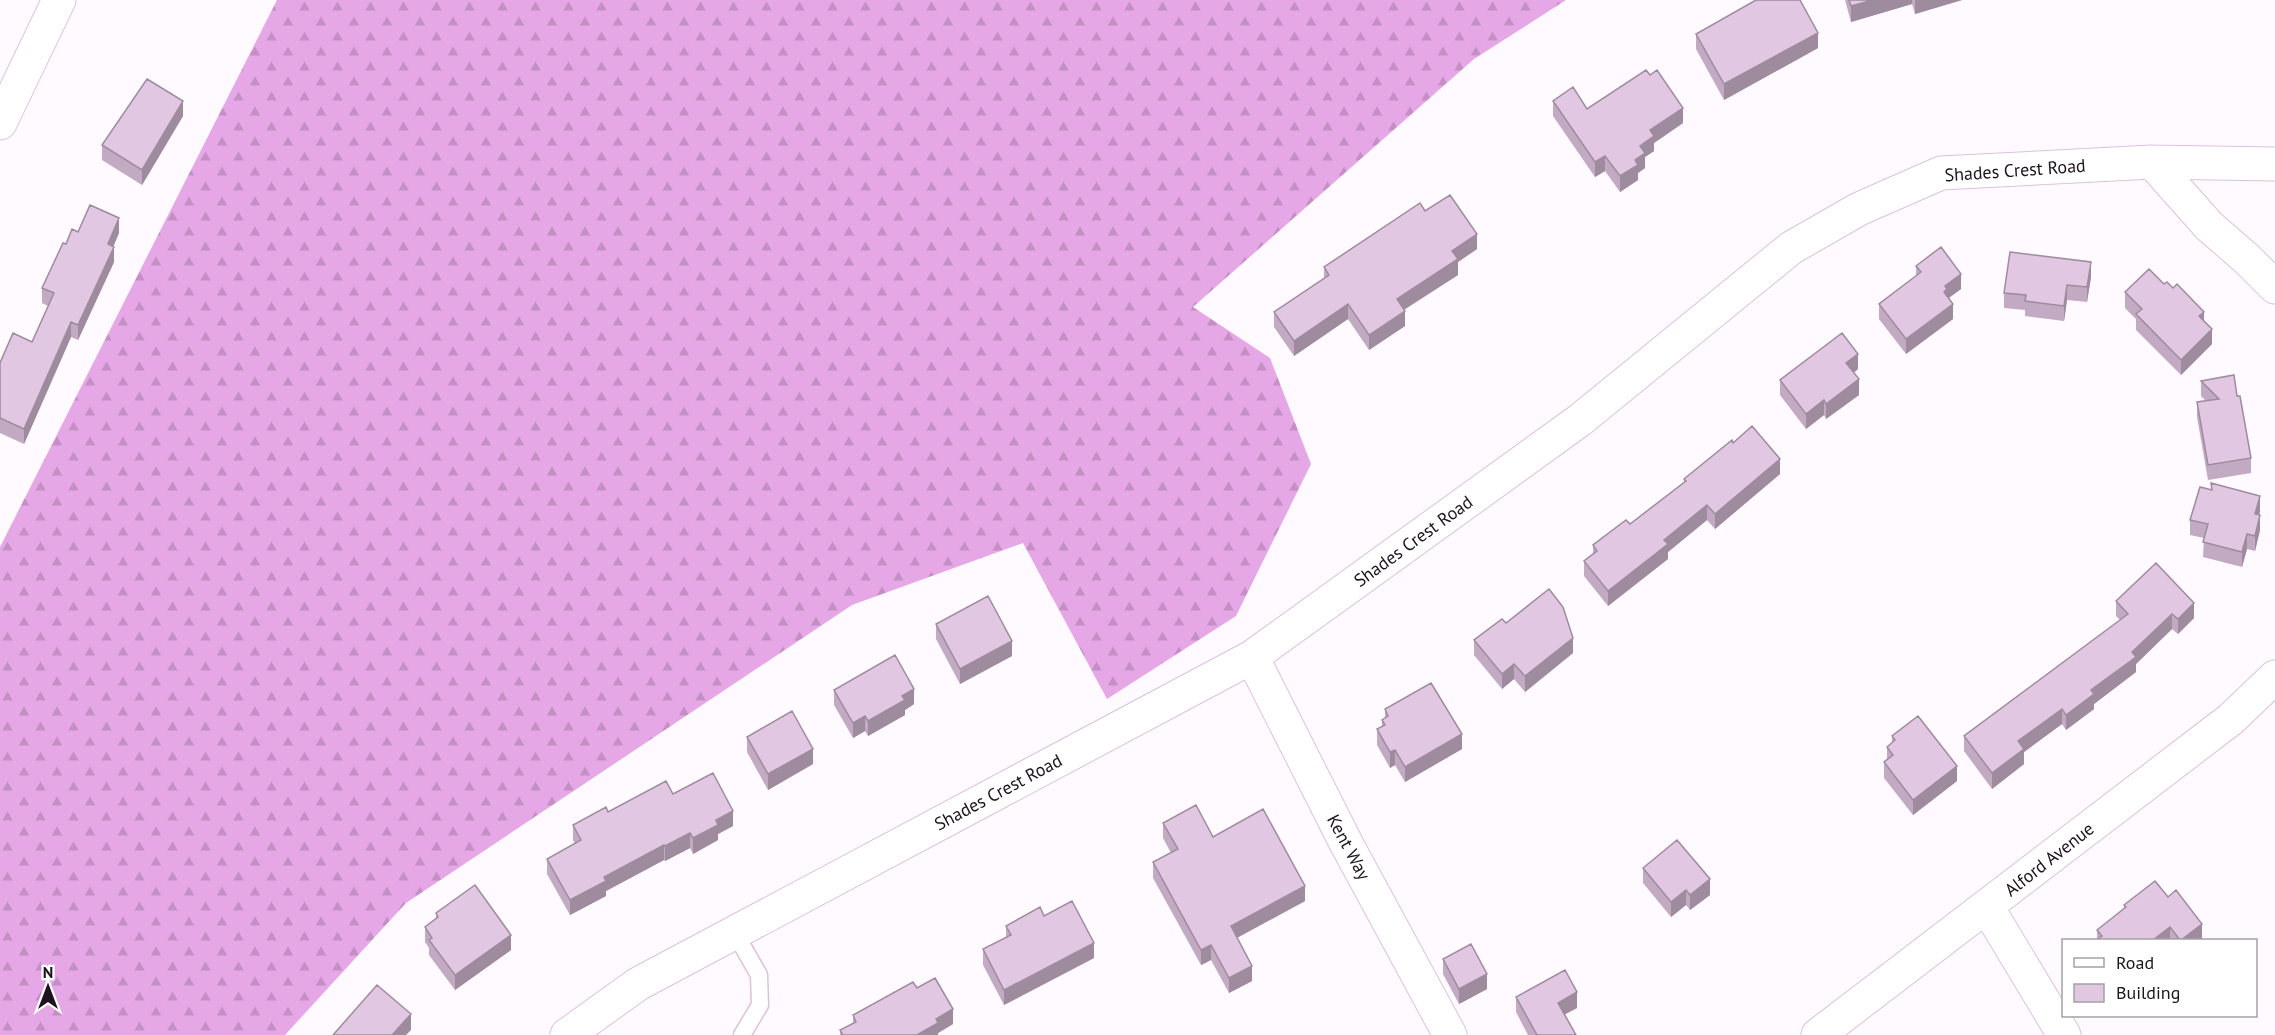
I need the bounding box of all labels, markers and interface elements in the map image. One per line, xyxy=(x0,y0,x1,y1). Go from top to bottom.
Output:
street label: Shades Crest Road xyxy=(1944,154,2086,186)
street label: Shades Crest Road xyxy=(1349,490,1477,592)
street label: Shades Crest Road xyxy=(930,749,1066,835)
street label: Kent Way xyxy=(1322,810,1376,884)
street label: Alford Avenue xyxy=(2000,817,2098,901)
legend xyxy=(2062,939,2257,1017)
text: Road xyxy=(2116,951,2154,974)
north arrow xyxy=(18,957,78,1017)
text: N xyxy=(43,962,53,982)
text: Building xyxy=(2116,981,2180,1004)

